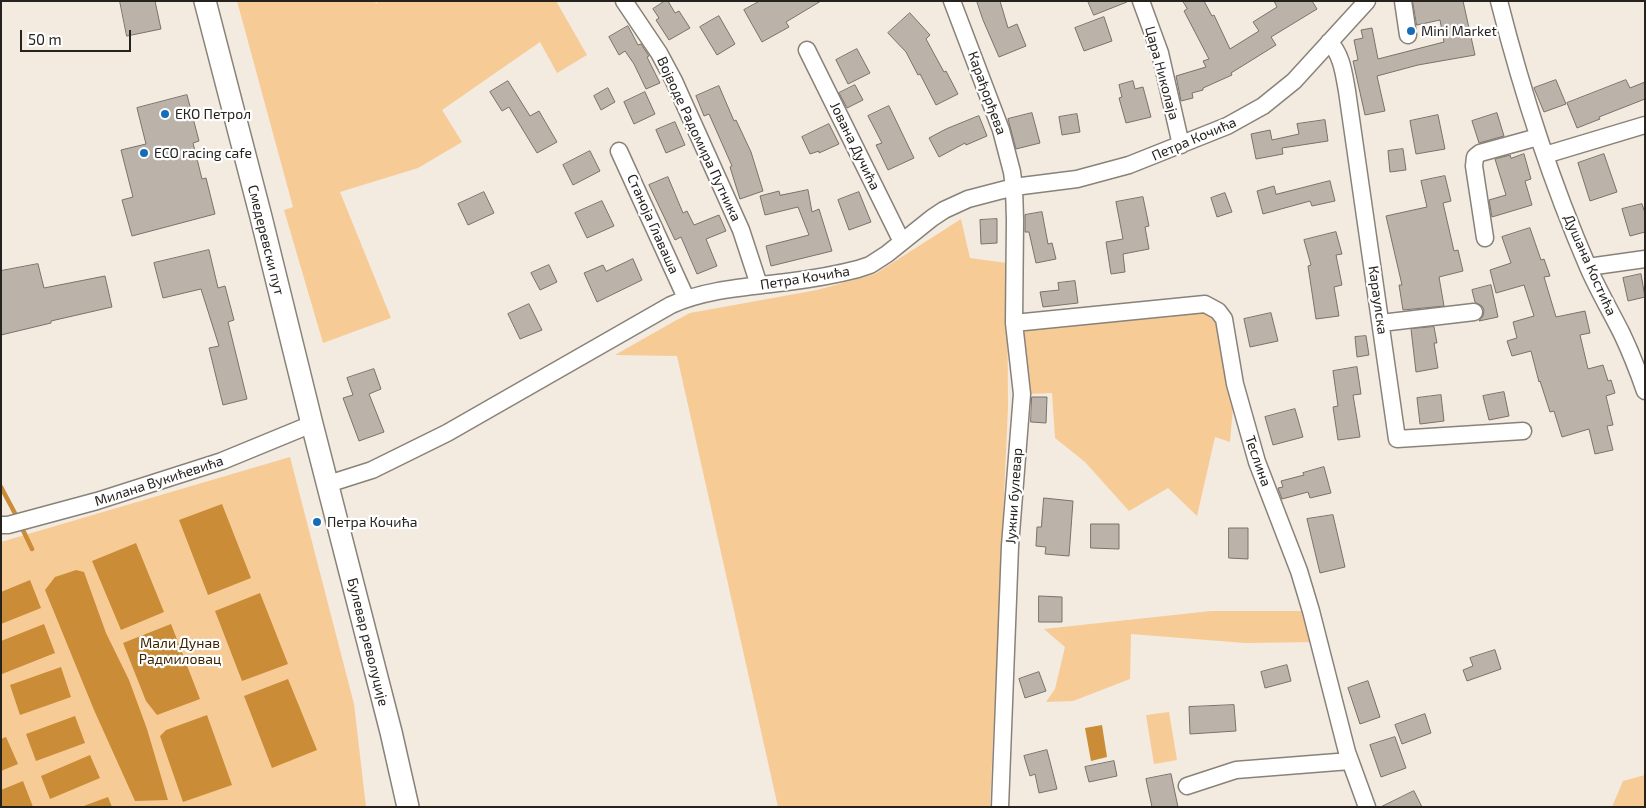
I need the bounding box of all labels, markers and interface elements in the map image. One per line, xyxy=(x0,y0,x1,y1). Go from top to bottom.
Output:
scale bar xyxy=(22,20,134,52)
place label: Mini Market xyxy=(1421,23,1497,39)
street label: Цара Николаја xyxy=(1141,24,1183,122)
marker: Mini Market xyxy=(1405,25,1417,37)
text: 50 m xyxy=(28,30,62,48)
street label: Карађорђева xyxy=(964,49,1010,137)
street label: Војводе Радомира Путника xyxy=(653,54,745,224)
street label: Јована Дучића xyxy=(826,99,884,193)
place label: ЕКО Петрол xyxy=(175,106,251,122)
marker: ЕКО Петрол xyxy=(159,108,171,120)
street label: Петра Кочића xyxy=(1149,114,1239,164)
place label: ECO racing cafe xyxy=(154,145,252,161)
marker: ECO racing cafe xyxy=(138,147,150,159)
street label: Станоја Главаша xyxy=(623,171,683,277)
street label: Смедеревски пут xyxy=(244,183,288,297)
street label: Душана Костића xyxy=(1560,212,1620,318)
street label: Петра Кочића xyxy=(759,263,851,293)
street label: Караулска xyxy=(1365,265,1391,335)
street label: Теслина xyxy=(1241,433,1275,489)
street label: Јужни булевар xyxy=(1002,447,1026,545)
street label: Милана Вукићевића xyxy=(92,452,226,510)
place label: Петра Кочића xyxy=(327,514,417,530)
marker: Петра Кочића xyxy=(311,516,323,528)
street label: Булевар револуције xyxy=(344,576,392,708)
park label: Мали Дунав Радмиловац xyxy=(139,635,221,668)

